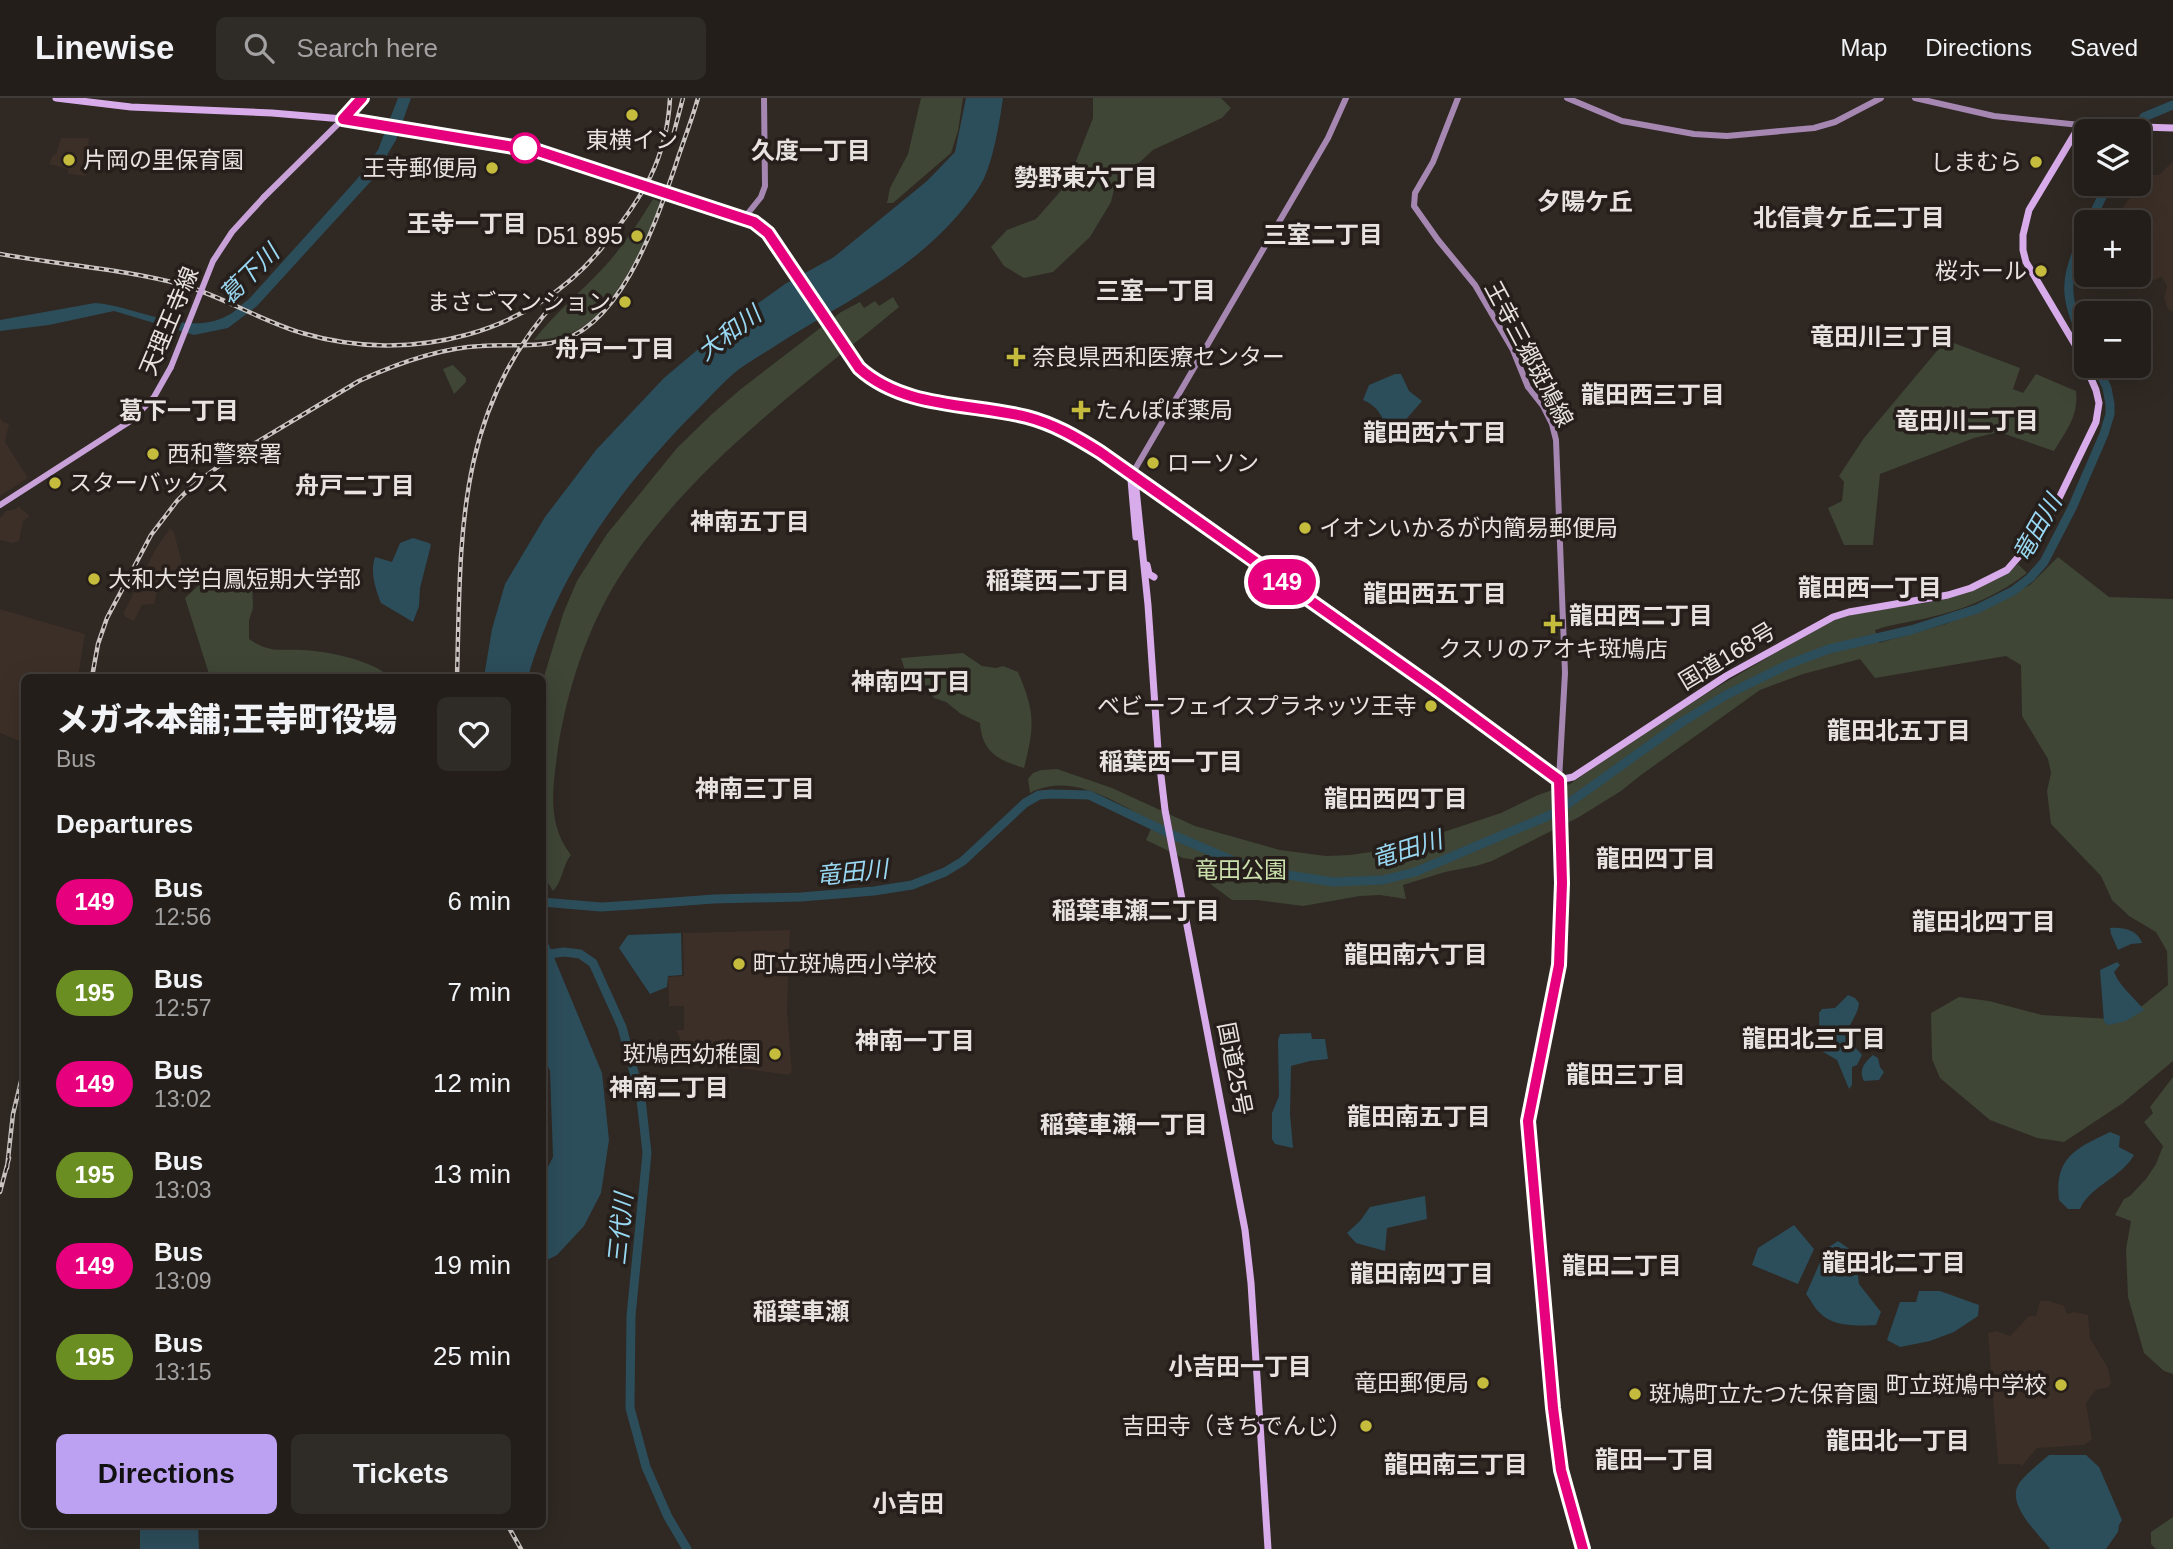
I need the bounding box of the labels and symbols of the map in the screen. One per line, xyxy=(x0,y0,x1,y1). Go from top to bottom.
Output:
marker: 東横イン xyxy=(624,107,640,123)
place label: 東横イン xyxy=(586,127,678,153)
unlabelled marker xyxy=(510,133,540,163)
district label: 久度一丁目 xyxy=(751,137,871,164)
place label: 片岡の里保育園 xyxy=(83,147,244,173)
place label: しまむら xyxy=(1930,149,2022,175)
marker: 片岡の里保育園 xyxy=(61,152,77,168)
marker: しまむら xyxy=(2028,154,2044,170)
place label: 王寺郵便局 xyxy=(363,155,478,181)
marker: 王寺郵便局 xyxy=(484,160,500,176)
district label: 勢野東六丁目 xyxy=(1014,164,1158,191)
district label: 夕陽ケ丘 xyxy=(1537,188,1633,215)
district label: 北信貴ケ丘二丁目 xyxy=(1753,204,1945,231)
district label: 王寺一丁目 xyxy=(407,210,527,237)
district label: 三室二丁目 xyxy=(1263,221,1383,248)
place label: D51 895 xyxy=(536,223,623,249)
marker: D51 895 xyxy=(629,228,645,244)
water label: 葛下川 xyxy=(214,237,286,309)
place label: 桜ホール xyxy=(1935,258,2027,284)
street label: 天理王寺線 xyxy=(135,263,203,379)
marker: 桜ホール xyxy=(2033,263,2049,279)
district label: 三室一丁目 xyxy=(1096,277,1216,304)
street label: 王寺三郷斑鳩線 xyxy=(1480,277,1578,431)
place label: まさごマンション xyxy=(427,289,611,315)
marker: まさごマンション xyxy=(617,294,633,310)
water label: 大和川 xyxy=(692,299,768,365)
district label: 竜田川三丁目 xyxy=(1810,323,1954,350)
district label: 舟戸一丁目 xyxy=(555,335,675,362)
place label: 奈良県西和医療センター xyxy=(1032,344,1285,370)
marker: 奈良県西和医療センター xyxy=(1006,347,1026,367)
district label: 龍田西三丁目 xyxy=(1581,381,1725,408)
district label: 葛下一丁目 xyxy=(119,397,239,424)
place label: たんぽぽ薬局 xyxy=(1095,397,1233,423)
marker: たんぽぽ薬局 xyxy=(1073,402,1089,418)
district label: 竜田川二丁目 xyxy=(1895,407,2039,434)
district label: 龍田西六丁目 xyxy=(1363,419,1507,446)
place label: 西和警察署 xyxy=(167,441,282,467)
marker: 西和警察署 xyxy=(145,446,161,462)
place label: ローソン xyxy=(1167,450,1259,476)
marker: ローソン xyxy=(1145,455,1161,471)
place label: スターバックス xyxy=(69,470,229,496)
district label: 舟戸二丁目 xyxy=(295,472,415,499)
marker: スターバックス xyxy=(47,475,63,491)
water label: 竜田川 xyxy=(2007,487,2068,566)
district label: 神南五丁目 xyxy=(690,508,810,535)
place label: イオンいかるが内簡易郵便局 xyxy=(1319,515,1618,541)
marker: イオンいかるが内簡易郵便局 xyxy=(1297,520,1313,536)
line badge: 149 xyxy=(1242,559,1322,605)
place label: 大和大学白鳳短期大学部 xyxy=(108,566,361,592)
district label: 稲葉西二丁目 xyxy=(986,567,1130,594)
marker: 大和大学白鳳短期大学部 xyxy=(86,571,102,587)
district label: 龍田西一丁目 xyxy=(1798,574,1942,601)
district label: 龍田西五丁目 xyxy=(1363,580,1507,607)
district label: 龍田西二丁目 xyxy=(1569,602,1713,629)
marker: クスリのアオキ斑鳩店 xyxy=(1545,616,1561,632)
street label: 国道168号 xyxy=(1674,617,1780,695)
place label: クスリのアオキ斑鳩店 xyxy=(1438,636,1668,662)
district label: 神南四丁目 xyxy=(851,668,971,695)
place label: ベビーフェイスプラネッツ王寺 xyxy=(1097,693,1417,719)
marker: ベビーフェイスプラネッツ王寺 xyxy=(1423,698,1439,714)
district label: 龍田北五丁目 xyxy=(1827,717,1971,744)
district label: 稲葉西一丁目 xyxy=(1099,748,1243,775)
district label: 神南三丁目 xyxy=(695,775,815,802)
district label: 龍田西四丁目 xyxy=(1324,785,1468,812)
water label: 竜田川 xyxy=(1369,825,1448,872)
district label: 龍田四丁目 xyxy=(1596,845,1716,872)
water label: 竜田川 xyxy=(815,854,892,889)
park label: 竜田公園 xyxy=(1195,857,1287,883)
district label: 稲葉車瀬二丁目 xyxy=(1052,897,1220,924)
district label: 龍田北四丁目 xyxy=(1912,908,2056,935)
district label: 龍田南六丁目 xyxy=(1344,941,1488,968)
place label: 町立斑鳩西小学校 xyxy=(753,951,937,977)
marker: 町立斑鳩西小学校 xyxy=(731,956,747,972)
street label: 国道25号 xyxy=(1213,1020,1257,1118)
district label: 龍田北三丁目 xyxy=(1742,1025,1886,1052)
district label: 神南一丁目 xyxy=(855,1027,975,1054)
place label: 斑鳩西幼稚園 xyxy=(623,1041,761,1067)
marker: 斑鳩西幼稚園 xyxy=(767,1046,783,1062)
district label: 龍田三丁目 xyxy=(1566,1061,1686,1088)
district label: 神南二丁目 xyxy=(609,1074,729,1101)
district label: 龍田南五丁目 xyxy=(1347,1103,1491,1130)
district label: 稲葉車瀬一丁目 xyxy=(1040,1111,1208,1138)
water label: 三代川 xyxy=(603,1189,638,1266)
district label: 龍田北二丁目 xyxy=(1822,1249,1966,1276)
district label: 龍田二丁目 xyxy=(1562,1252,1682,1279)
district label: 龍田南四丁目 xyxy=(1350,1260,1494,1287)
district label: 稲葉車瀬 xyxy=(753,1298,849,1325)
district label: 小吉田一丁目 xyxy=(1168,1353,1312,1380)
place label: 竜田郵便局 xyxy=(1354,1370,1469,1396)
place label: 町立斑鳩中学校 xyxy=(1886,1372,2047,1398)
marker: 竜田郵便局 xyxy=(1475,1375,1491,1391)
marker: 町立斑鳩中学校 xyxy=(2053,1377,2069,1393)
place label: 斑鳩町立たつた保育園 xyxy=(1649,1381,1879,1407)
marker: 斑鳩町立たつた保育園 xyxy=(1627,1386,1643,1402)
place label: 吉田寺（きちでんじ） xyxy=(1122,1413,1352,1439)
marker: 吉田寺（きちでんじ） xyxy=(1358,1418,1374,1434)
district label: 龍田北一丁目 xyxy=(1826,1427,1970,1454)
district label: 龍田一丁目 xyxy=(1595,1446,1715,1473)
district label: 龍田南三丁目 xyxy=(1384,1451,1528,1478)
district label: 小吉田 xyxy=(872,1490,944,1517)

